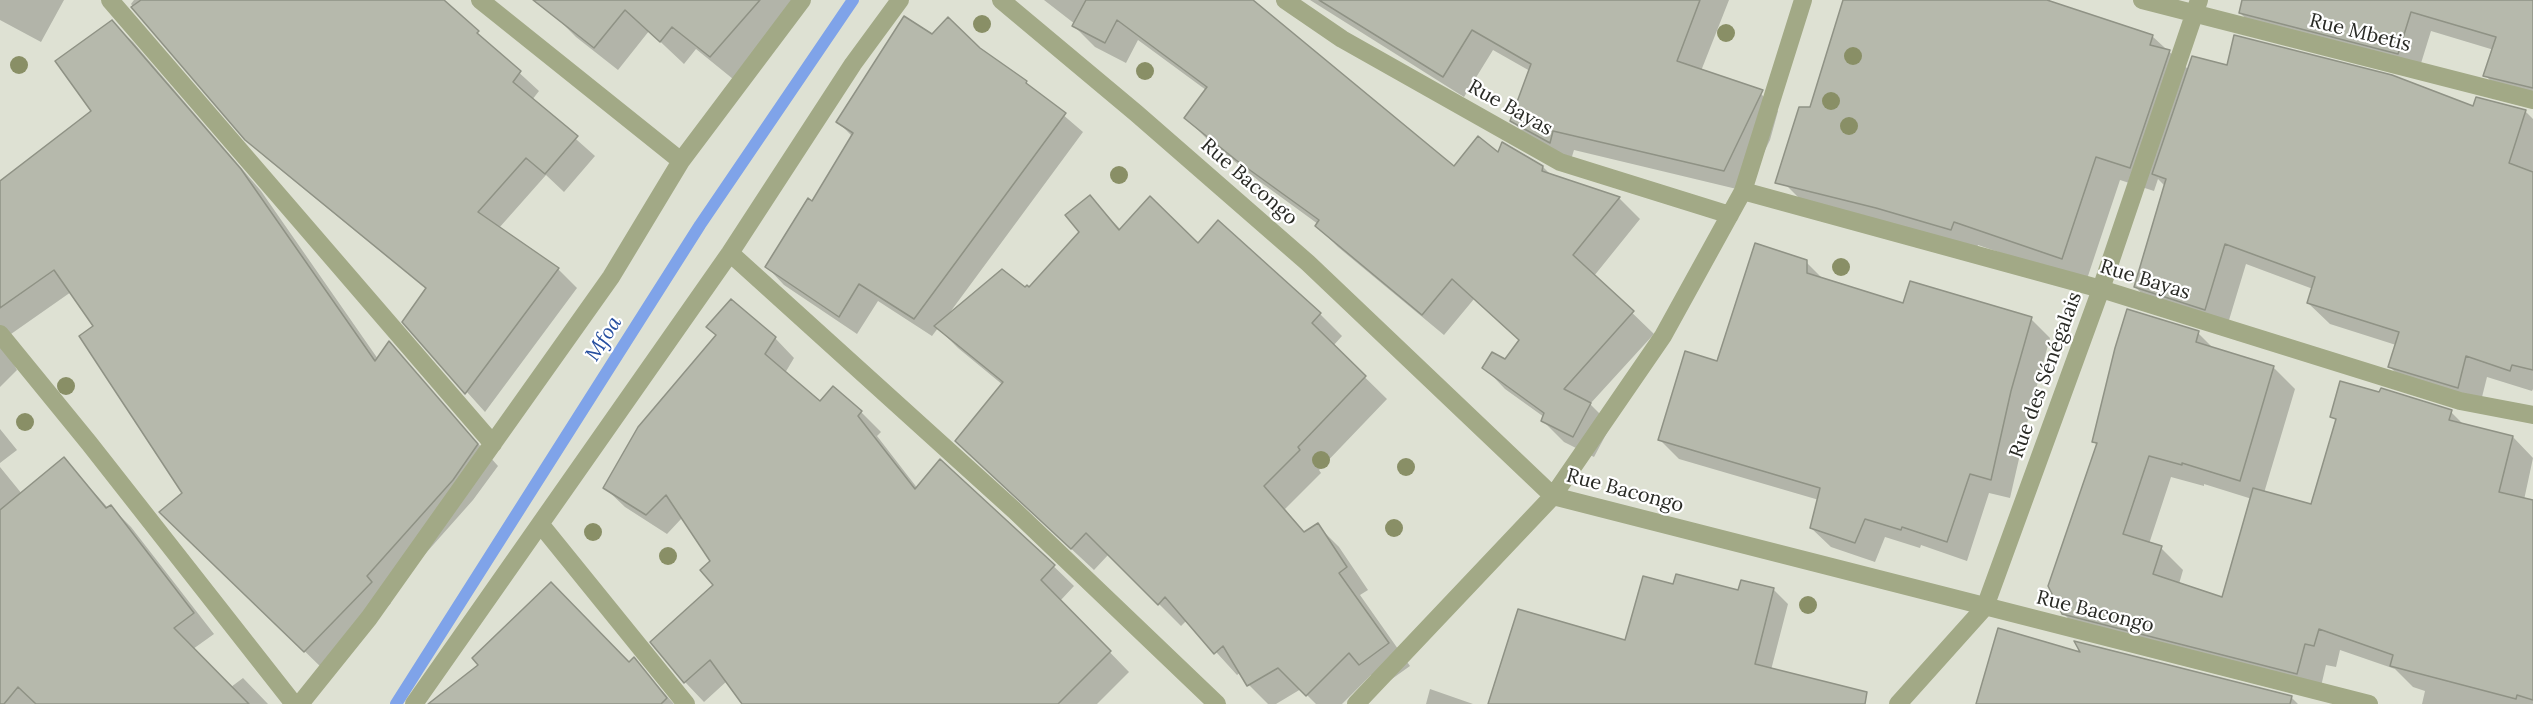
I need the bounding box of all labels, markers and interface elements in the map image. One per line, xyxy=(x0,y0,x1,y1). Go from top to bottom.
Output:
street label: Rue Mbetis xyxy=(2307,9,2413,57)
street label: Rue Bayas xyxy=(1463,75,1557,141)
street label: Rue Bacongo xyxy=(1196,133,1302,231)
street label: Rue Bayas xyxy=(2097,255,2193,305)
street label: Rue des Sénégalais xyxy=(2005,289,2087,461)
water label: Mfoa xyxy=(581,312,627,366)
street label: Rue Bacongo xyxy=(1564,464,1686,518)
street label: Rue Bacongo xyxy=(2034,586,2156,638)

